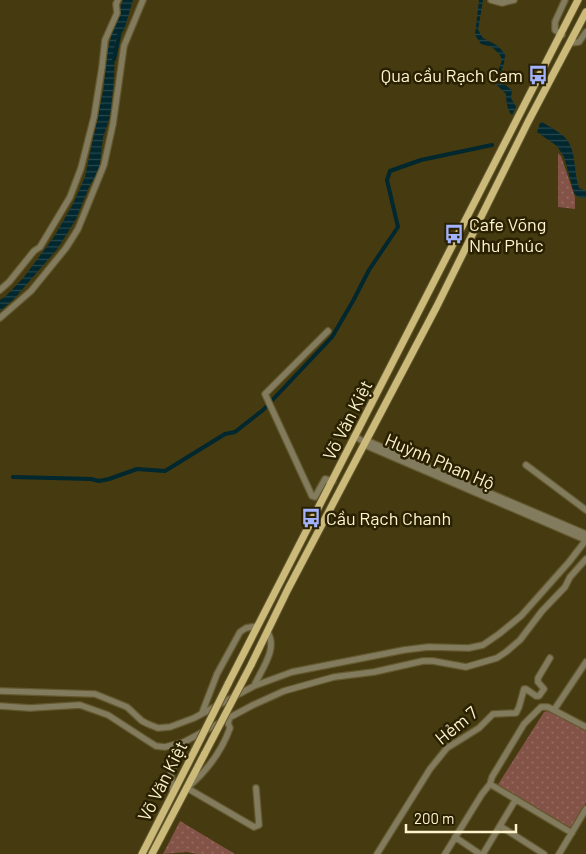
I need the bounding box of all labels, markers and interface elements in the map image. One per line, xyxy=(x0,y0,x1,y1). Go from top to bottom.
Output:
place label: Qua cầu Rạch Cam xyxy=(381,64,523,86)
bus stop icon: Qua cầu Rạch Cam xyxy=(527,64,549,86)
place label: Cafe Võng Như Phúc xyxy=(469,213,546,256)
bus stop icon: Cafe Võng Như Phúc xyxy=(443,223,465,245)
street label: Võ Văn Kiệt xyxy=(317,376,377,464)
street label: Huỳnh Phan Hộ xyxy=(382,428,498,494)
bus stop icon: Cầu Rạch Chanh xyxy=(300,507,322,529)
place label: Cầu Rạch Chanh xyxy=(326,507,451,529)
street label: Hẻm 7 xyxy=(430,701,482,749)
street label: Võ Văn Kiệt xyxy=(132,737,192,825)
scale bar xyxy=(406,802,516,834)
text: 200 m xyxy=(414,809,454,827)

